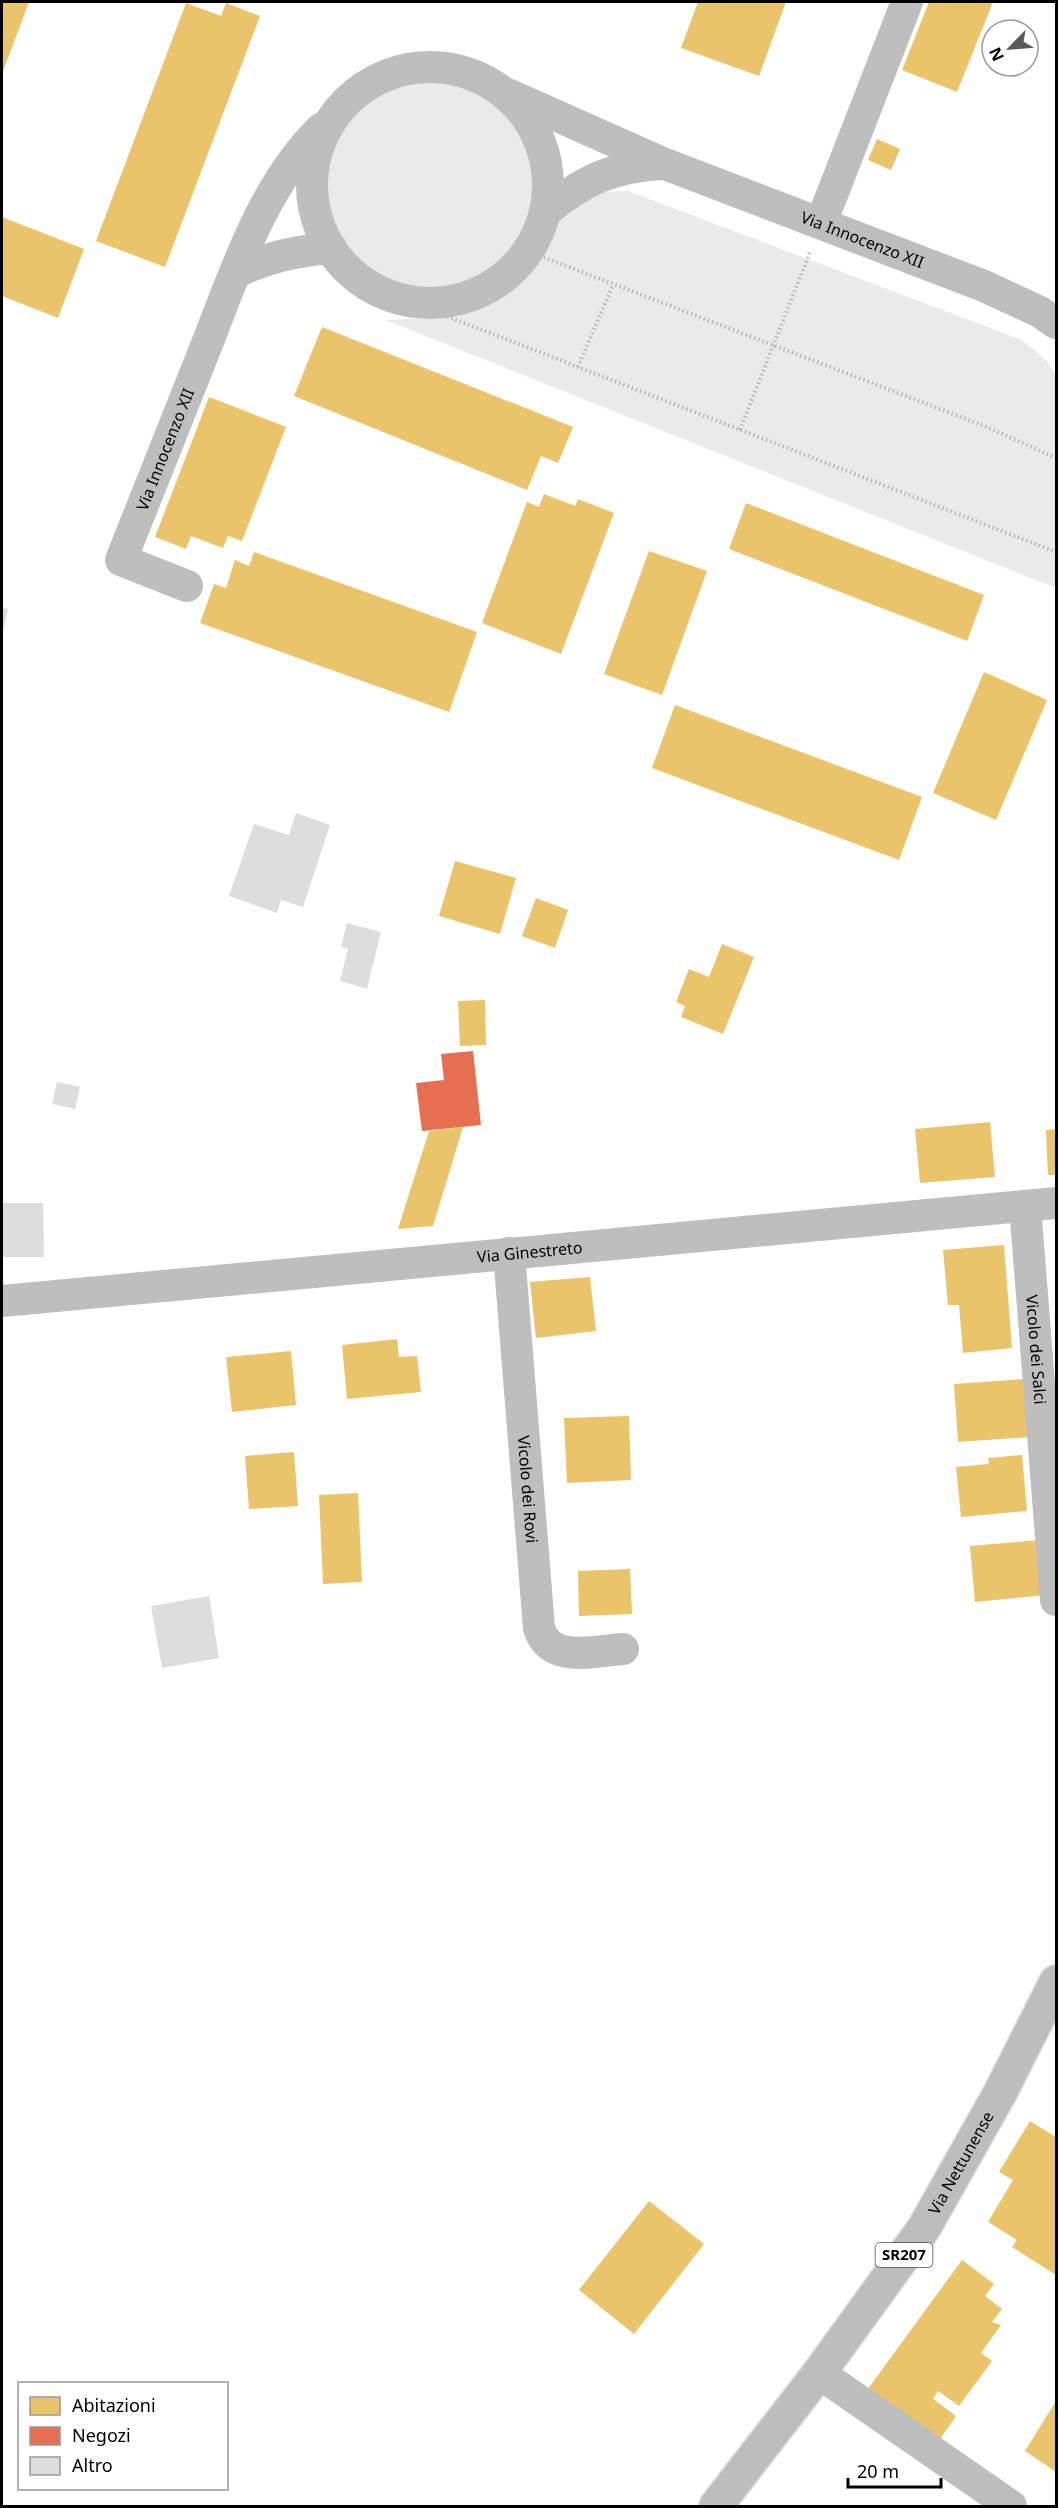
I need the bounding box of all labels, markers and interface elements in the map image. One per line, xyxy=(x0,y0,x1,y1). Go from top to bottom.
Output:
north arrow xyxy=(980,18,1040,78)
text: N xyxy=(984,44,1009,65)
street label: Via Innocenzo XII xyxy=(798,206,927,273)
street label: Via Innocenzo XII xyxy=(131,385,199,514)
street label: Via Ginestreto xyxy=(476,1236,583,1268)
street label: Vicolo dei Salci xyxy=(1021,1294,1052,1405)
street label: Vicolo dei Rovi xyxy=(513,1435,543,1544)
street label: Via Nettunense xyxy=(923,2107,998,2218)
road number: SR207 xyxy=(876,2243,932,2267)
legend xyxy=(18,2382,228,2490)
text: Abitazioni xyxy=(72,2393,156,2417)
text: Negozi xyxy=(72,2423,131,2447)
scale bar xyxy=(848,2451,941,2489)
text: Altro xyxy=(72,2453,113,2477)
text: 20 m xyxy=(857,2459,899,2483)

